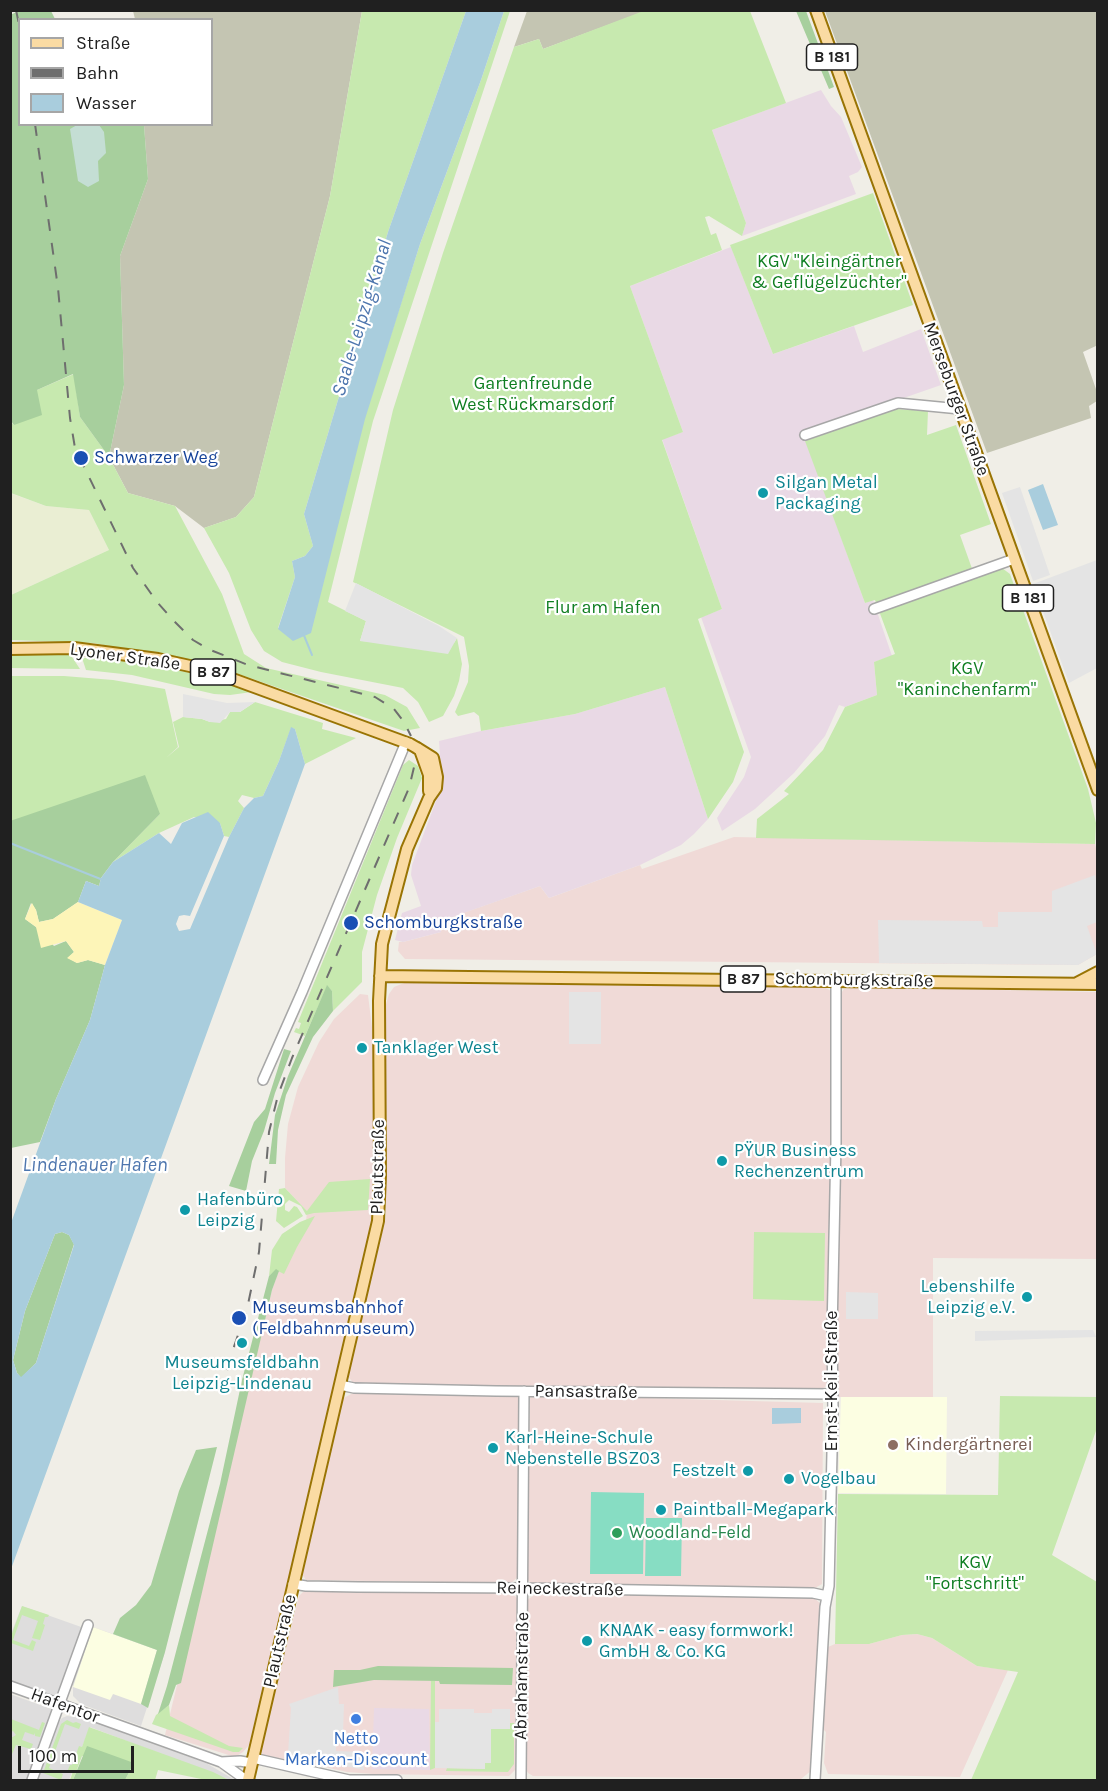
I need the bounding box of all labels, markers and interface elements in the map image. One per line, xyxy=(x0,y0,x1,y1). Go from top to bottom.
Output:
legend xyxy=(18,18,213,126)
text: Straße xyxy=(76,32,130,54)
road number: B 181 xyxy=(806,44,858,70)
text: Bahn xyxy=(76,62,119,84)
text: Wasser xyxy=(76,92,136,114)
water label: Saale-Leipzig-Kanal xyxy=(327,237,397,399)
park label: KGV "Kleingärtner & Geflügelzüchter" xyxy=(751,251,907,294)
street label: Merseburger Straße xyxy=(918,319,994,479)
park label: Gartenfreunde West Rückmarsdorf xyxy=(452,373,614,416)
place label: Schwarzer Weg xyxy=(94,447,218,469)
marker: Schwarzer Weg xyxy=(72,449,90,467)
place label: Silgan Metal Packaging xyxy=(775,472,878,514)
marker: Silgan Metal Packaging xyxy=(756,486,770,500)
road number: B 181 xyxy=(1002,585,1054,611)
park label: Flur am Hafen xyxy=(545,597,661,619)
street label: Lyoner Straße xyxy=(68,639,182,675)
park label: KGV "Kaninchenfarm" xyxy=(898,658,1036,700)
road number: B 87 xyxy=(190,659,236,685)
place label: Schomburgkstraße xyxy=(364,912,523,934)
marker: Schomburgkstraße xyxy=(342,914,360,932)
road number: B 87 xyxy=(720,966,766,992)
street label: Schomburgkstraße xyxy=(774,968,934,992)
place label: Tanklager West xyxy=(374,1037,498,1059)
marker: Tanklager West xyxy=(355,1041,369,1055)
street label: Plautstraße xyxy=(366,1119,390,1215)
place label: PŸUR Business Rechenzentrum xyxy=(734,1140,864,1182)
water label: Lindenauer Hafen xyxy=(22,1153,168,1177)
marker: PŸUR Business Rechenzentrum xyxy=(715,1154,729,1168)
place label: Hafenbüro Leipzig xyxy=(197,1189,283,1232)
marker: Hafenbüro Leipzig xyxy=(178,1203,192,1217)
place label: Lebenshilfe Leipzig e.V. xyxy=(920,1276,1015,1318)
marker: Lebenshilfe Leipzig e.V. xyxy=(1020,1290,1034,1304)
place label: Museumsbahnhof (Feldbahnmuseum) xyxy=(252,1297,415,1340)
marker: Museumsbahnhof (Feldbahnmuseum) xyxy=(230,1309,248,1327)
street label: Ernst-Keil-Straße xyxy=(821,1310,843,1452)
marker: Museumsfeldbahn Leipzig-Lindenau xyxy=(235,1336,249,1350)
place label: Museumsfeldbahn Leipzig-Lindenau xyxy=(165,1352,319,1394)
street label: Pansastraße xyxy=(534,1380,638,1404)
place label: Karl-Heine-Schule Nebenstelle BSZ03 xyxy=(505,1427,660,1470)
place label: Kindergärtnerei xyxy=(905,1434,1033,1456)
marker: Kindergärtnerei xyxy=(886,1438,900,1452)
marker: Karl-Heine-Schule Nebenstelle BSZ03 xyxy=(486,1441,500,1455)
place label: Festzelt xyxy=(672,1460,736,1482)
marker: Festzelt xyxy=(741,1464,755,1478)
place label: Vogelbau xyxy=(801,1468,876,1490)
marker: Vogelbau xyxy=(782,1472,796,1486)
place label: Paintball-Megapark xyxy=(673,1499,834,1521)
marker: Paintball-Megapark xyxy=(654,1503,668,1517)
place label: Woodland-Feld xyxy=(629,1522,751,1544)
marker: Woodland-Feld xyxy=(610,1526,624,1540)
park label: KGV "Fortschritt" xyxy=(926,1552,1024,1594)
street label: Reineckestraße xyxy=(496,1577,624,1601)
street label: Plautstraße xyxy=(259,1592,301,1690)
street label: Abrahamstraße xyxy=(510,1612,534,1740)
place label: KNAAK - easy formwork! GmbH & Co. KG xyxy=(599,1620,793,1662)
marker: KNAAK - easy formwork! GmbH & Co. KG xyxy=(580,1634,594,1648)
street label: Hafentor xyxy=(28,1684,102,1728)
marker: Netto Marken-Discount xyxy=(349,1712,363,1726)
place label: Netto Marken-Discount xyxy=(285,1728,427,1770)
scale bar xyxy=(21,1734,136,1772)
text: 100 m xyxy=(29,1745,77,1767)

